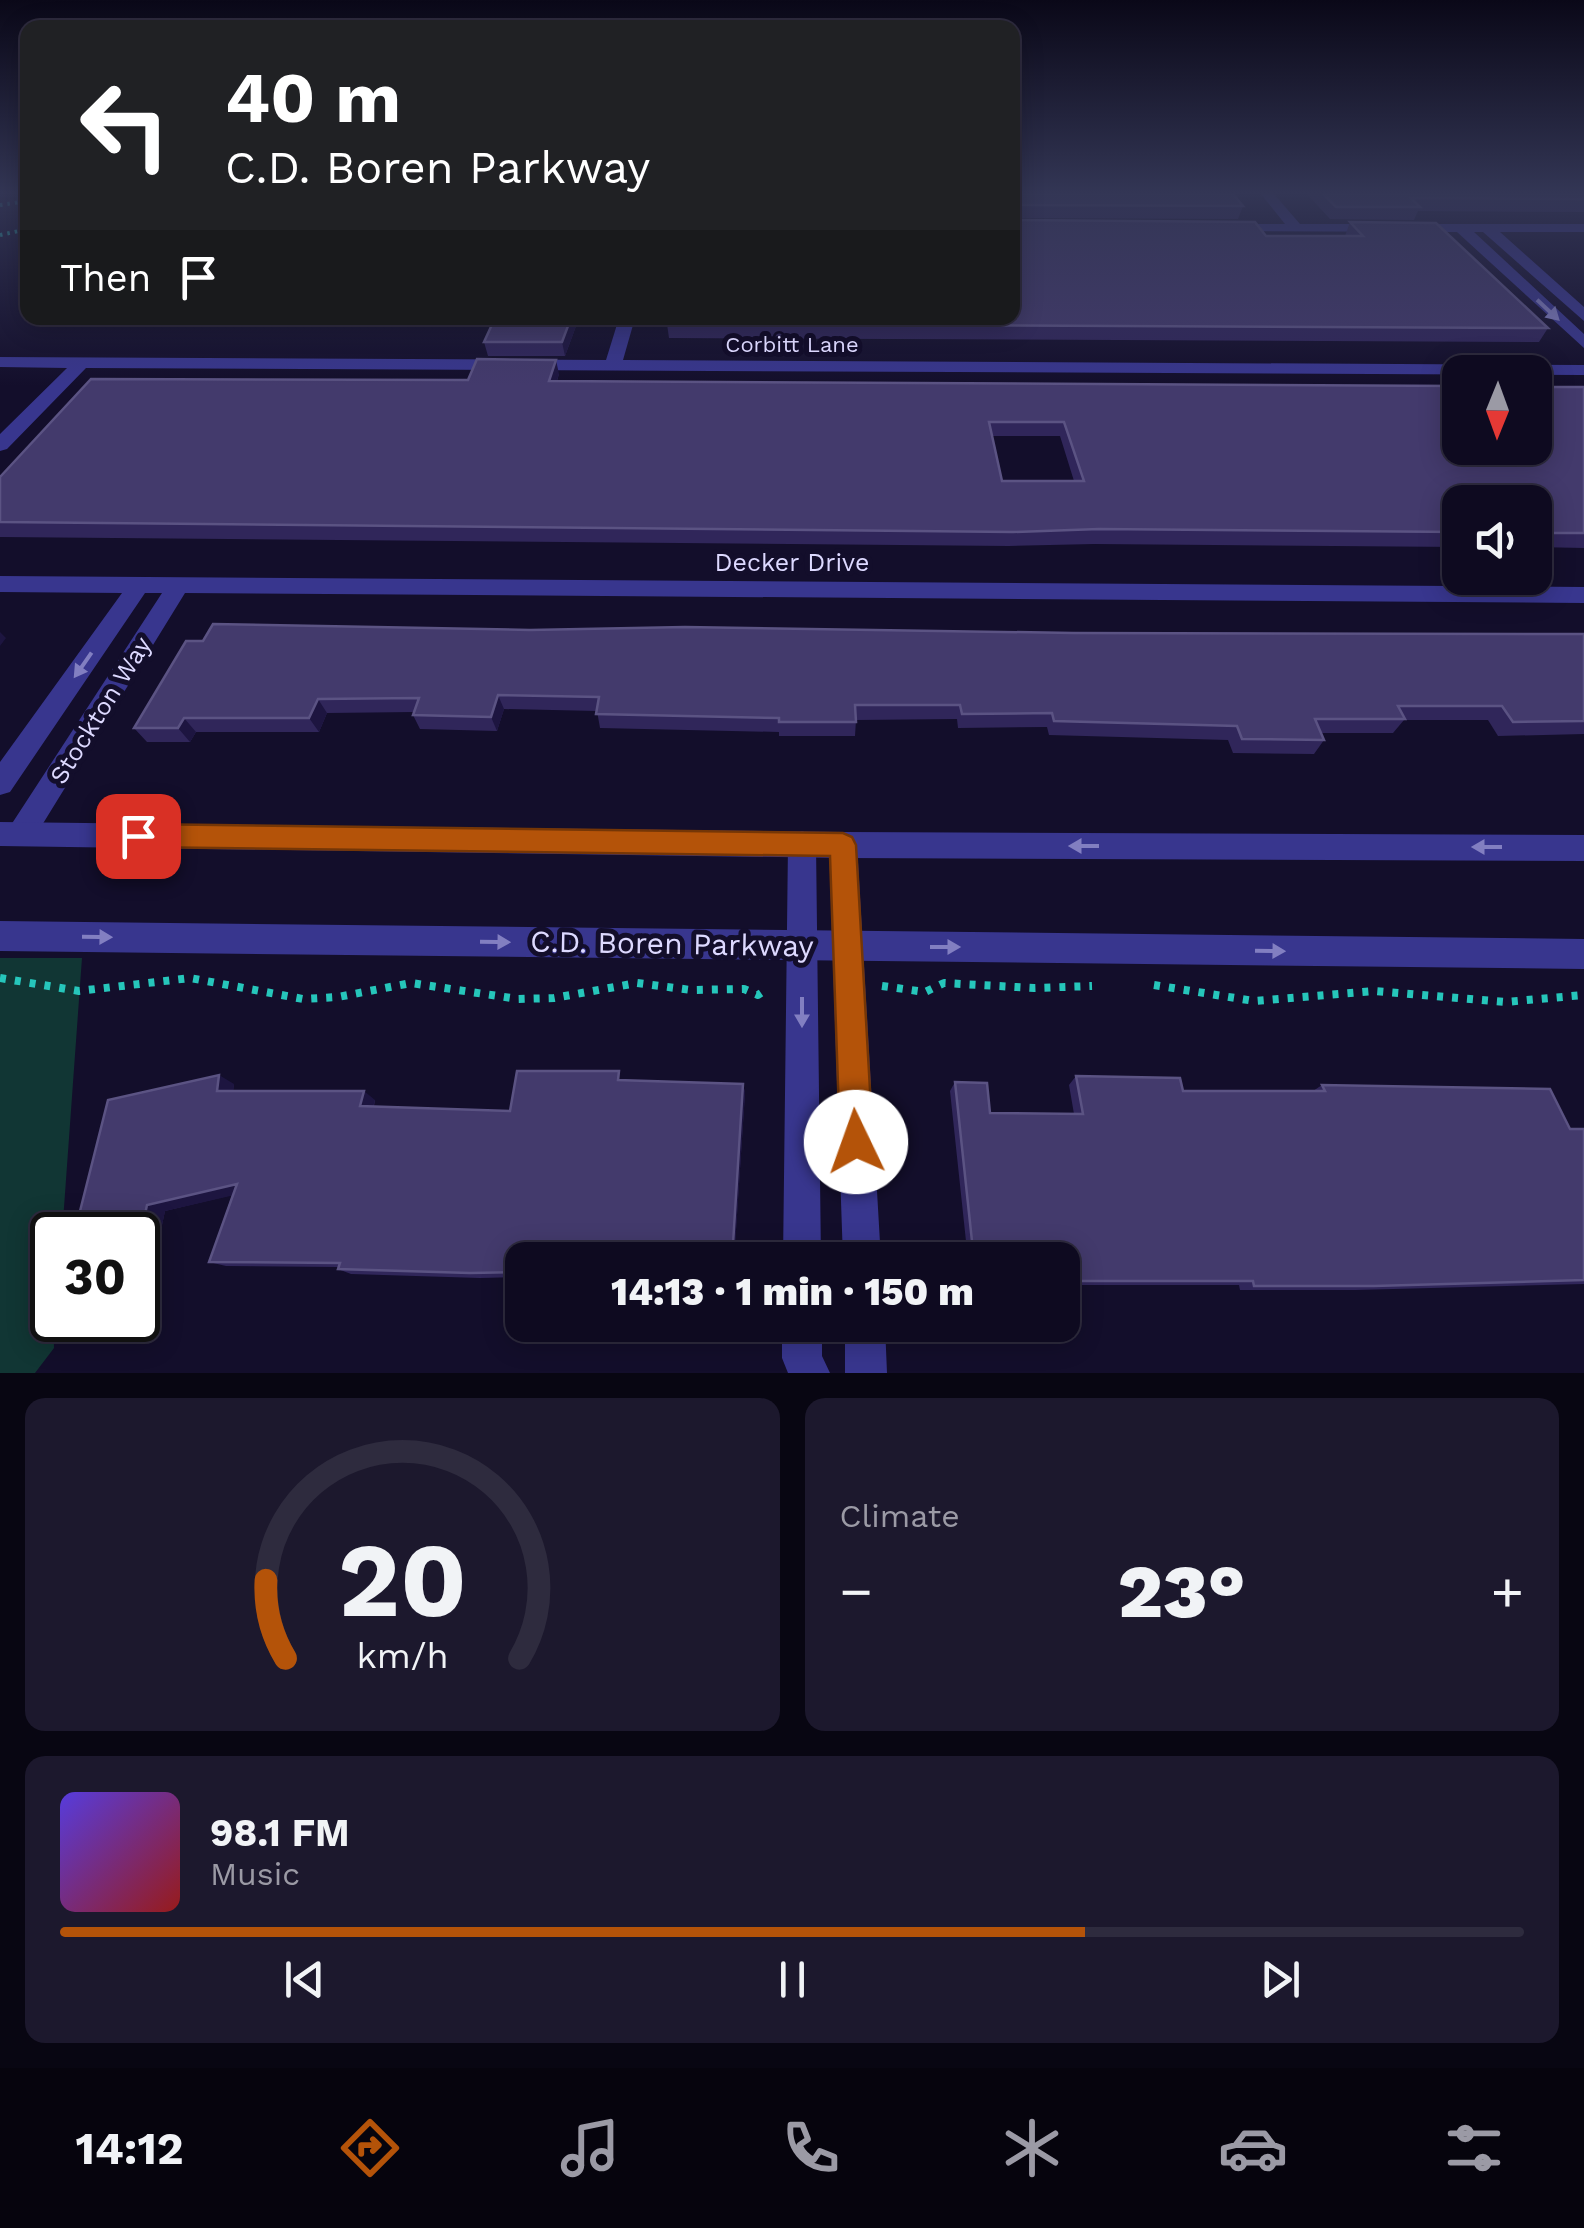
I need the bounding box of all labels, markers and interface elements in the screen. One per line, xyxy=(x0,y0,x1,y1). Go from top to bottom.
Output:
text: 40 m xyxy=(225,57,401,139)
icon: left xyxy=(60,60,190,190)
text: C.D. Boren Parkway xyxy=(225,141,650,194)
icon: arrive xyxy=(171,250,226,305)
text: Then xyxy=(60,256,151,300)
one-way arrow xyxy=(1536,298,1560,321)
street label: Corbitt Lane xyxy=(725,332,859,357)
north arrow xyxy=(1442,355,1552,465)
map controls xyxy=(1442,355,1552,595)
button: sound xyxy=(1442,485,1552,595)
street label: Decker Drive xyxy=(715,548,869,577)
street label: Stockton Way xyxy=(44,631,157,789)
one-way arrow xyxy=(74,651,93,678)
pin xyxy=(96,794,181,879)
icon: arrive xyxy=(111,809,166,864)
one-way arrow xyxy=(1068,838,1100,854)
one-way arrow xyxy=(1470,839,1502,855)
street label: C.D. Boren Parkway xyxy=(530,924,815,963)
one-way arrow xyxy=(82,929,114,945)
one-way arrow xyxy=(479,934,511,950)
one-way arrow xyxy=(930,939,962,955)
one-way arrow xyxy=(1255,943,1287,959)
one-way arrow xyxy=(794,996,810,1028)
position arrow xyxy=(804,1090,908,1194)
speed limit sign: 30 xyxy=(30,1212,160,1342)
text: 14:13 · 1 min · 150 m xyxy=(611,1270,974,1314)
text: Climate xyxy=(840,1497,960,1535)
text: 20 xyxy=(338,1519,467,1641)
text: 23° xyxy=(1118,1547,1246,1635)
text: − xyxy=(840,1559,873,1623)
text: + xyxy=(1491,1559,1524,1623)
text: km/h xyxy=(356,1635,448,1677)
text: 98.1 FM xyxy=(210,1811,350,1855)
text: Music xyxy=(210,1855,300,1893)
icon: previous xyxy=(277,1952,332,2007)
icon: pause xyxy=(765,1952,820,2007)
icon: next xyxy=(1253,1952,1308,2007)
icon: directions xyxy=(335,2113,405,2183)
icon: music xyxy=(555,2113,625,2183)
icon: phone xyxy=(776,2113,846,2183)
icon: climate xyxy=(997,2113,1067,2183)
icon: car xyxy=(1218,2113,1288,2183)
icon: filters xyxy=(1439,2113,1509,2183)
text: 14:12 xyxy=(75,2122,184,2175)

